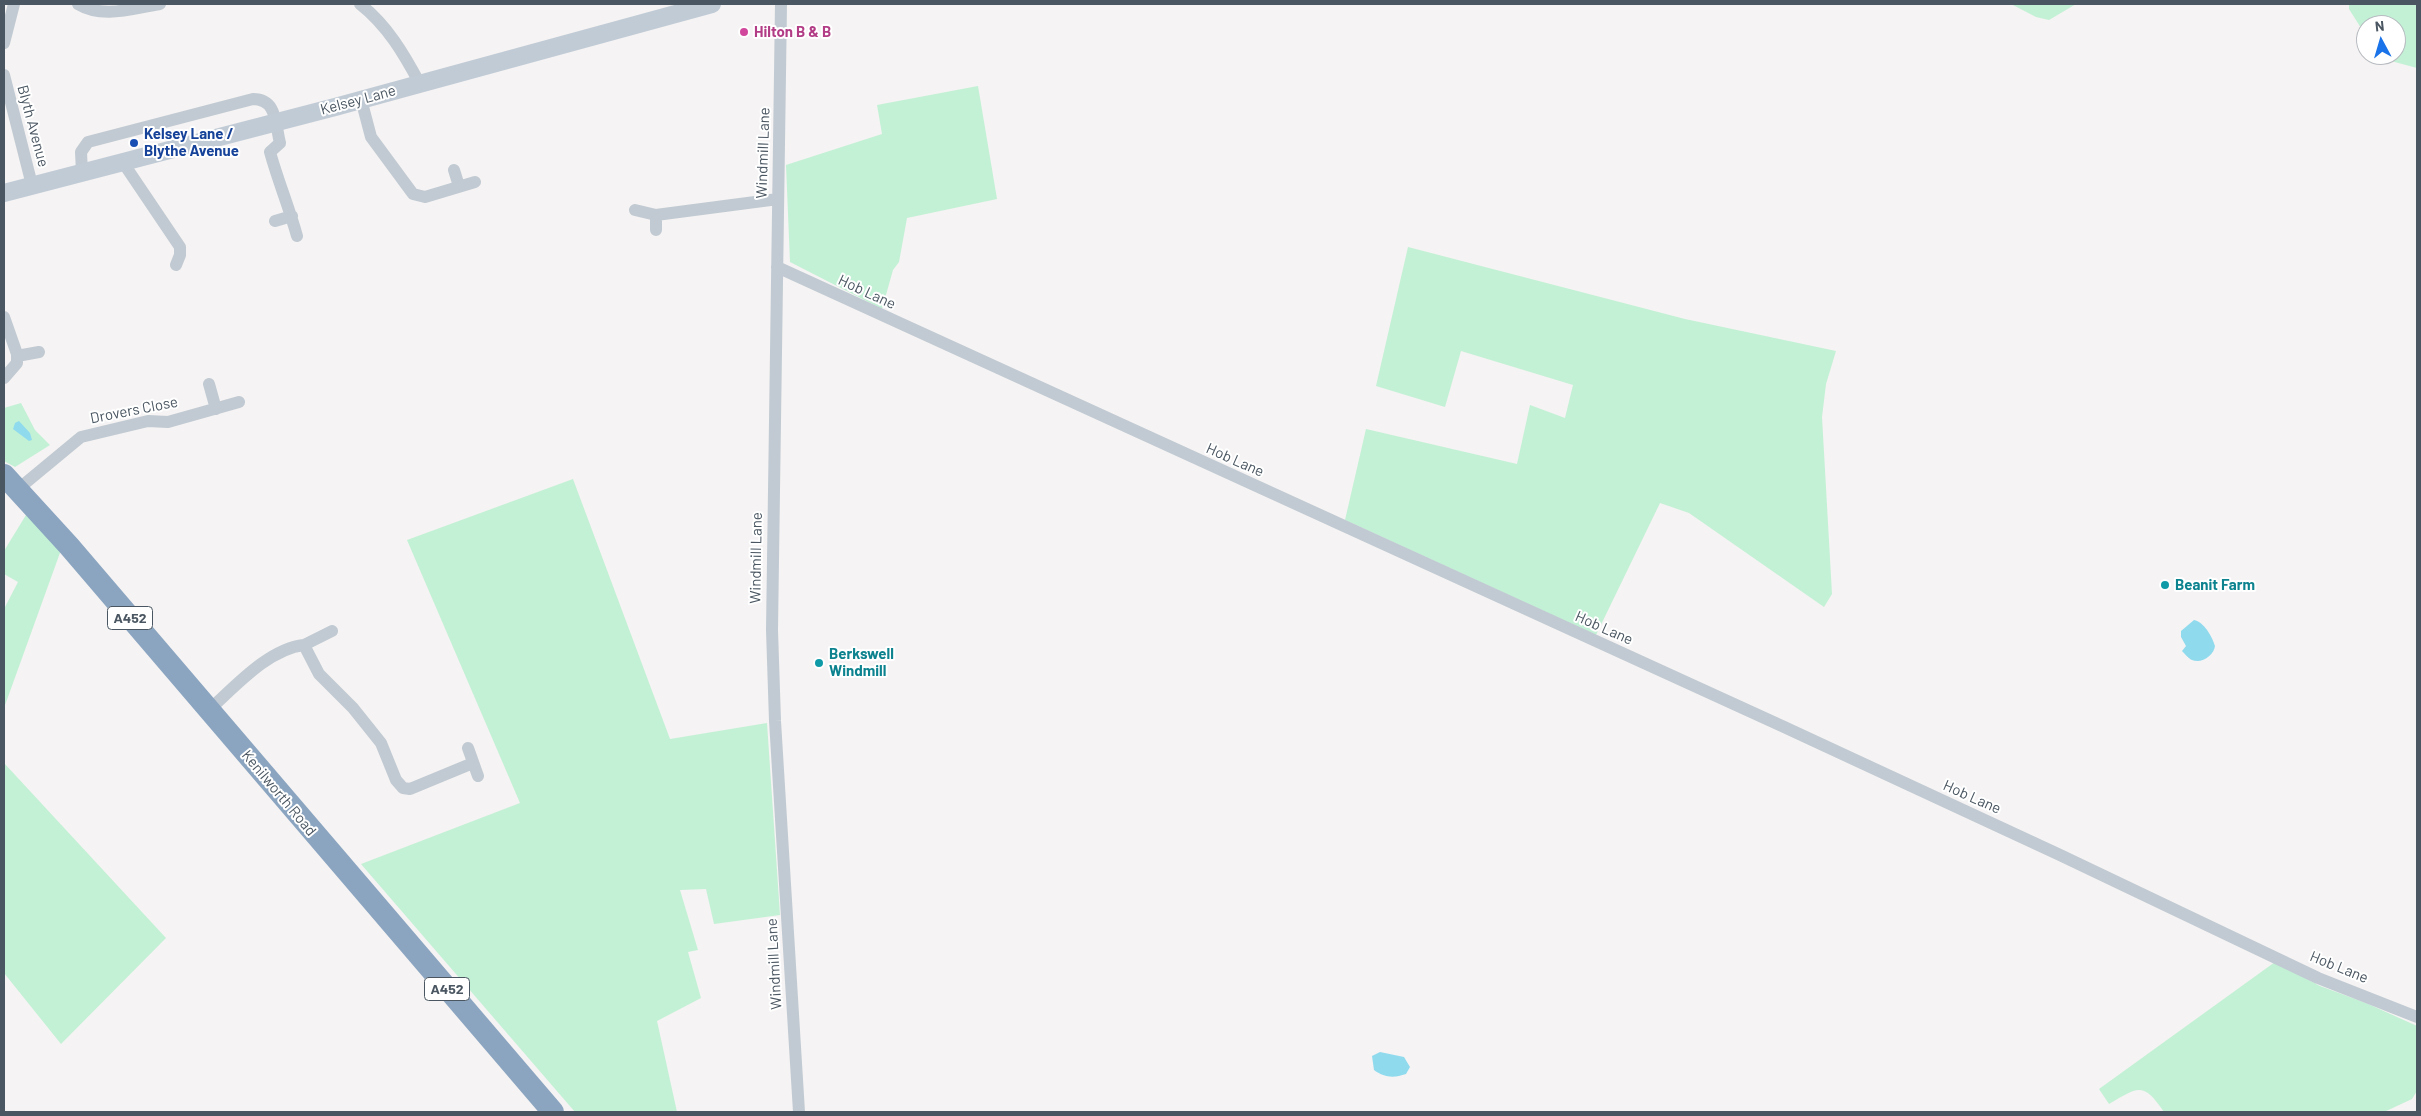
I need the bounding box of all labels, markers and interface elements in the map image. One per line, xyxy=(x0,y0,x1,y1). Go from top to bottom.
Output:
north arrow xyxy=(2356,15,2406,65)
text: N xyxy=(2374,17,2385,35)
place label: Hilton B & B xyxy=(754,23,831,41)
marker: Hilton B & B xyxy=(738,26,750,38)
street label: Kelsey Lane xyxy=(318,81,398,119)
street label: Blyth Avenue xyxy=(13,83,53,169)
street label: Windmill Lane xyxy=(752,107,774,199)
place label: Kelsey Lane / Blythe Avenue xyxy=(144,125,239,160)
marker: Kelsey Lane / Blythe Avenue xyxy=(128,137,140,149)
street label: Hob Lane xyxy=(835,271,899,313)
street label: Drovers Close xyxy=(89,393,179,427)
street label: Hob Lane xyxy=(1203,439,1267,481)
street label: Windmill Lane xyxy=(746,512,766,604)
place label: Beanit Farm xyxy=(2175,576,2255,594)
marker: Beanit Farm xyxy=(2159,579,2171,591)
road number: A452 xyxy=(108,606,152,630)
street label: Hob Lane xyxy=(1572,607,1636,649)
place label: Berkswell Windmill xyxy=(829,645,894,680)
marker: Berkswell Windmill xyxy=(813,657,825,669)
street label: Kenilworth Road xyxy=(238,746,320,840)
street label: Hob Lane xyxy=(1940,776,2004,818)
street label: Windmill Lane xyxy=(763,918,785,1010)
street label: Hob Lane xyxy=(2307,947,2371,987)
road number: A452 xyxy=(424,978,470,1001)

